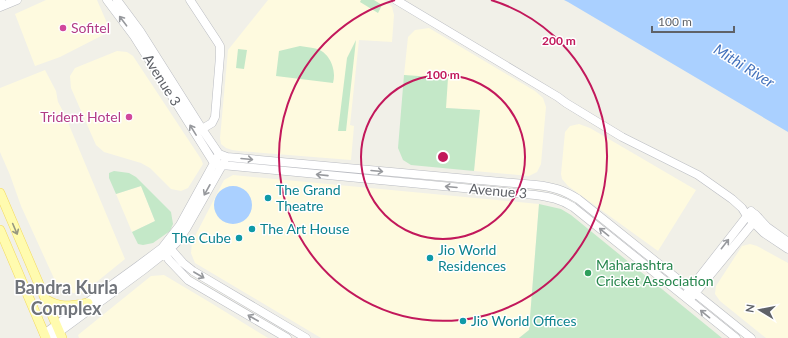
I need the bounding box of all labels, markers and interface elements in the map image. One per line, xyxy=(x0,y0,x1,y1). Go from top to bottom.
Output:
scale bar xyxy=(652,8,734,34)
text: 100 m xyxy=(658,14,692,29)
one-way arrow xyxy=(118,15,127,26)
place label: Sofitel xyxy=(71,19,110,36)
marker: Sofitel xyxy=(58,23,68,33)
text: 200 m xyxy=(542,33,576,48)
water label: Mithi River xyxy=(711,40,779,91)
street label: Avenue 3 xyxy=(140,51,185,109)
text: 100 m xyxy=(426,67,460,82)
place label: Trident Hotel xyxy=(40,108,121,125)
marker: Trident Hotel xyxy=(124,112,134,122)
one-way arrow xyxy=(189,125,197,136)
centre of rings xyxy=(436,150,450,164)
one-way arrow xyxy=(240,155,253,162)
one-way arrow xyxy=(370,167,383,174)
one-way arrow xyxy=(316,172,329,179)
street label: Avenue 3 xyxy=(468,180,528,201)
place label: The Grand Theatre xyxy=(276,181,341,214)
one-way arrow xyxy=(203,184,211,196)
one-way arrow xyxy=(445,184,458,191)
marker: The Grand Theatre xyxy=(263,193,273,203)
place label: The Art House xyxy=(260,220,349,237)
one-way arrow xyxy=(12,222,20,234)
marker: The Art House xyxy=(247,224,257,234)
one-way arrow xyxy=(598,228,609,237)
place label: The Cube xyxy=(172,229,231,246)
marker: The Cube xyxy=(234,233,244,243)
one-way arrow xyxy=(721,238,730,249)
place label: Jio World Residences xyxy=(438,241,506,274)
marker: Jio World Residences xyxy=(425,253,435,263)
place label: Maharashtra Cricket Association xyxy=(596,256,713,289)
marker: Maharashtra Cricket Association xyxy=(583,268,593,278)
one-way arrow xyxy=(193,272,205,280)
district label: Bandra Kurla Complex xyxy=(14,276,118,319)
north arrow xyxy=(740,290,780,330)
text: N xyxy=(743,303,757,313)
one-way arrow xyxy=(700,309,711,318)
place label: Jio World Offices xyxy=(471,312,577,329)
one-way arrow xyxy=(247,314,259,322)
marker: Jio World Offices xyxy=(458,316,468,326)

